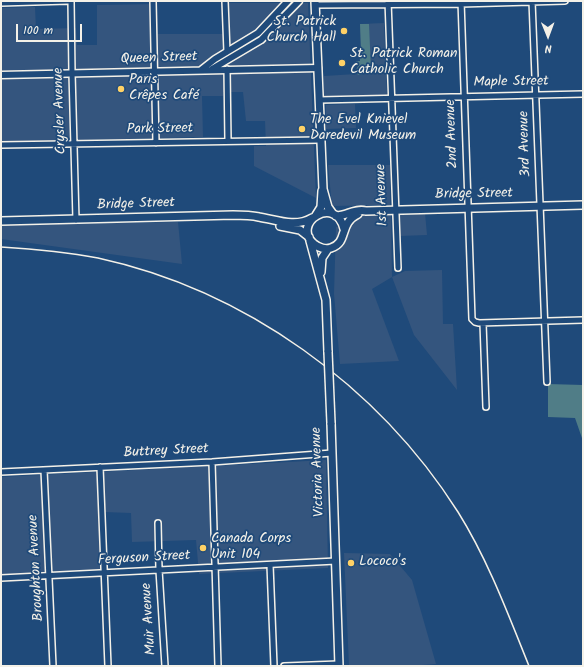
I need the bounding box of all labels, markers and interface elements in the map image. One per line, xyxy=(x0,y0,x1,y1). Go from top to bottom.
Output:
place label: St. Patrick Church Hall xyxy=(267,15,336,48)
scale bar xyxy=(18,16,84,42)
north arrow xyxy=(528,16,568,56)
text: 100 m xyxy=(23,21,53,40)
marker: St. Patrick Church Hall xyxy=(339,26,349,36)
text: N xyxy=(545,39,552,57)
place label: St. Patrick Roman Catholic Church xyxy=(350,47,457,80)
street label: Queen Street xyxy=(120,49,198,69)
marker: St. Patrick Roman Catholic Church xyxy=(337,58,347,68)
street label: Crysler Avenue xyxy=(51,67,71,155)
place label: Paris Crêpes Café xyxy=(129,73,199,106)
street label: Maple Street xyxy=(473,74,549,92)
marker: Paris Crêpes Café xyxy=(116,84,126,94)
street label: 2nd Avenue xyxy=(443,99,463,169)
street label: 3rd Avenue xyxy=(516,111,536,177)
place label: The Evel Knievel Daredevil Museum xyxy=(310,113,416,146)
street label: Park Street xyxy=(127,121,193,139)
marker: The Evel Knievel Daredevil Museum xyxy=(297,124,307,134)
street label: 1st Avenue xyxy=(374,163,392,227)
street label: Bridge Street xyxy=(435,186,513,204)
street label: Bridge Street xyxy=(97,195,175,215)
street label: Victoria Avenue xyxy=(309,427,329,517)
street label: Buttrey Street xyxy=(123,441,209,463)
street label: Broughton Avenue xyxy=(26,514,48,622)
place label: Canada Corps Unit 104 xyxy=(211,532,291,564)
marker: Canada Corps Unit 104 xyxy=(198,543,208,553)
street label: Ferguson Street xyxy=(97,548,191,570)
place label: Lococo's xyxy=(359,555,406,571)
marker: Lococo's xyxy=(346,558,356,568)
street label: Muir Avenue xyxy=(139,582,161,656)

